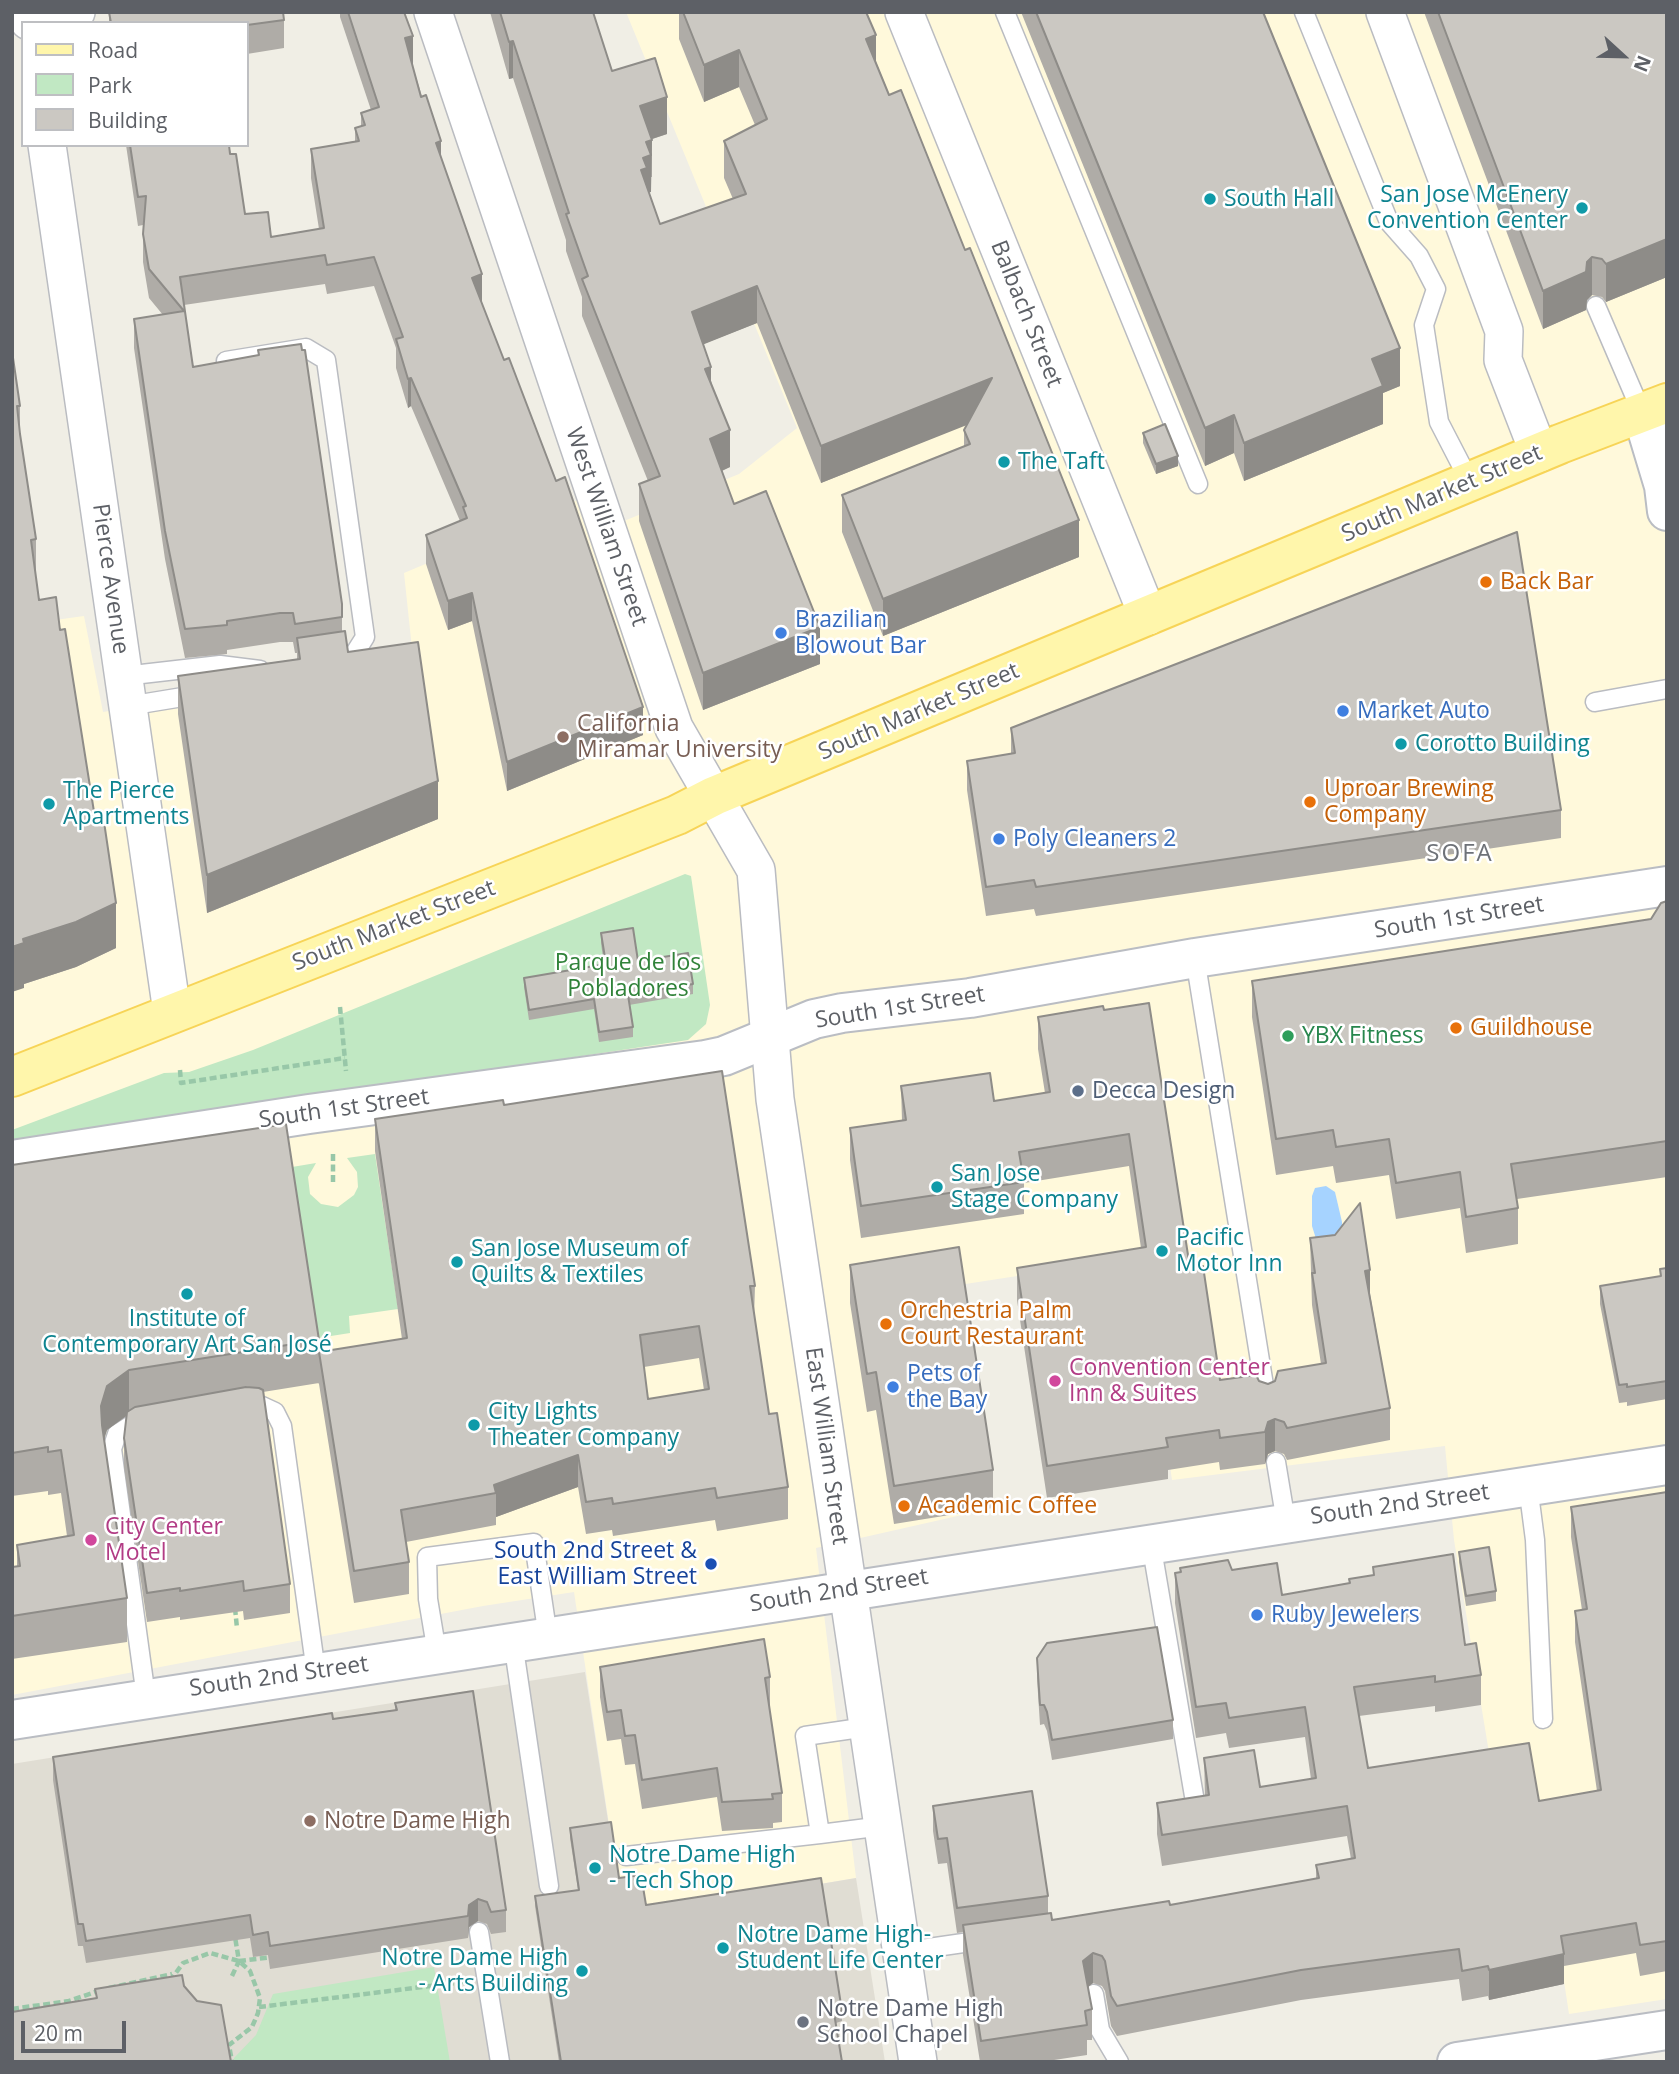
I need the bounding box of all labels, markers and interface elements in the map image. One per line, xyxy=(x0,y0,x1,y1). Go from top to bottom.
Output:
legend xyxy=(21,21,248,147)
north arrow xyxy=(1588,21,1658,91)
text: Road xyxy=(88,36,138,64)
text: N xyxy=(1628,52,1657,76)
text: Park xyxy=(88,71,132,99)
text: Building xyxy=(88,106,167,134)
place label: San Jose McEnery Convention Center xyxy=(1367,181,1568,235)
place label: South Hall xyxy=(1224,185,1334,213)
marker: South Hall xyxy=(1202,191,1218,207)
marker: San Jose McEnery Convention Center xyxy=(1574,200,1590,216)
street label: Balbach Street xyxy=(984,237,1068,391)
street label: West William Street xyxy=(559,424,653,630)
street label: South Market Street xyxy=(1338,439,1546,549)
place label: The Taft xyxy=(1018,448,1105,476)
marker: The Taft xyxy=(996,454,1012,470)
street label: Pierce Avenue xyxy=(86,502,134,656)
place label: Back Bar xyxy=(1500,568,1594,596)
marker: Back Bar xyxy=(1478,574,1494,590)
place label: Brazilian Blowout Bar xyxy=(795,606,926,660)
marker: Brazilian Blowout Bar xyxy=(773,625,789,641)
street label: South Market Street xyxy=(815,657,1023,767)
place label: Market Auto xyxy=(1357,697,1490,725)
marker: Market Auto xyxy=(1335,703,1351,719)
place label: California Miramar University xyxy=(577,710,782,764)
marker: California Miramar University xyxy=(555,729,571,745)
place label: Corotto Building xyxy=(1415,730,1590,758)
marker: Corotto Building xyxy=(1393,736,1409,752)
place label: Uproar Brewing Company xyxy=(1324,775,1494,829)
place label: The Pierce Apartments xyxy=(63,777,189,831)
marker: Uproar Brewing Company xyxy=(1302,794,1318,810)
marker: The Pierce Apartments xyxy=(41,796,57,812)
place label: Poly Cleaners 2 xyxy=(1013,825,1176,853)
marker: Poly Cleaners 2 xyxy=(991,831,1007,847)
district label: SOFA xyxy=(1427,840,1493,868)
street label: South Market Street xyxy=(289,875,499,977)
street label: South 1st Street xyxy=(1372,891,1546,945)
park label: Parque de los Pobladores xyxy=(555,949,701,1003)
street label: South 1st Street xyxy=(813,981,987,1035)
place label: Guildhouse xyxy=(1470,1014,1592,1042)
marker: Guildhouse xyxy=(1448,1020,1464,1036)
place label: YBX Fitness xyxy=(1302,1022,1424,1050)
marker: YBX Fitness xyxy=(1280,1028,1296,1044)
place label: Decca Design xyxy=(1092,1077,1235,1105)
street label: South 1st Street xyxy=(257,1083,431,1135)
marker: Decca Design xyxy=(1070,1083,1086,1099)
place label: San Jose Stage Company xyxy=(951,1160,1118,1214)
marker: San Jose Stage Company xyxy=(929,1179,945,1195)
place label: Pacific Motor Inn xyxy=(1176,1224,1283,1278)
place label: San Jose Museum of Quilts & Textiles xyxy=(471,1235,688,1289)
marker: Pacific Motor Inn xyxy=(1154,1243,1170,1259)
marker: San Jose Museum of Quilts & Textiles xyxy=(449,1254,465,1270)
marker: Institute of Contemporary Art San José xyxy=(179,1286,195,1302)
place label: Orchestria Palm Court Restaurant xyxy=(900,1297,1084,1351)
place label: Institute of Contemporary Art San José xyxy=(42,1305,332,1359)
marker: Orchestria Palm Court Restaurant xyxy=(878,1316,894,1332)
street label: East William Street xyxy=(798,1345,854,1547)
place label: Convention Center Inn & Suites xyxy=(1069,1354,1270,1408)
place label: Pets of the Bay xyxy=(907,1360,987,1414)
marker: Convention Center Inn & Suites xyxy=(1047,1373,1063,1389)
marker: Pets of the Bay xyxy=(885,1379,901,1395)
place label: City Lights Theater Company xyxy=(488,1398,679,1452)
marker: City Lights Theater Company xyxy=(466,1417,482,1433)
street label: South 2nd Street xyxy=(1309,1479,1491,1531)
place label: Academic Coffee xyxy=(918,1492,1097,1520)
marker: Academic Coffee xyxy=(896,1498,912,1514)
place label: City Center Motel xyxy=(105,1513,223,1567)
marker: City Center Motel xyxy=(83,1532,99,1548)
place label: South 2nd Street & East William Street xyxy=(494,1537,697,1591)
marker: South 2nd Street & East William Street xyxy=(703,1556,719,1572)
street label: South 2nd Street xyxy=(748,1563,930,1619)
place label: Ruby Jewelers xyxy=(1271,1601,1420,1629)
marker: Ruby Jewelers xyxy=(1249,1607,1265,1623)
street label: South 2nd Street xyxy=(188,1651,370,1703)
place label: Notre Dame High xyxy=(324,1807,511,1835)
marker: Notre Dame High xyxy=(302,1813,318,1829)
place label: Notre Dame High - Tech Shop xyxy=(609,1841,796,1895)
marker: Notre Dame High - Tech Shop xyxy=(587,1860,603,1876)
place label: Notre Dame High- Student Life Center xyxy=(737,1921,944,1975)
marker: Notre Dame High- Student Life Center xyxy=(715,1940,731,1956)
place label: Notre Dame High - Arts Building xyxy=(381,1944,568,1998)
marker: Notre Dame High - Arts Building xyxy=(574,1963,590,1979)
place label: Notre Dame High School Chapel xyxy=(817,1995,1004,2049)
scale bar xyxy=(24,2008,130,2052)
marker: Notre Dame High School Chapel xyxy=(795,2014,811,2030)
text: 20 m xyxy=(34,2019,83,2047)

